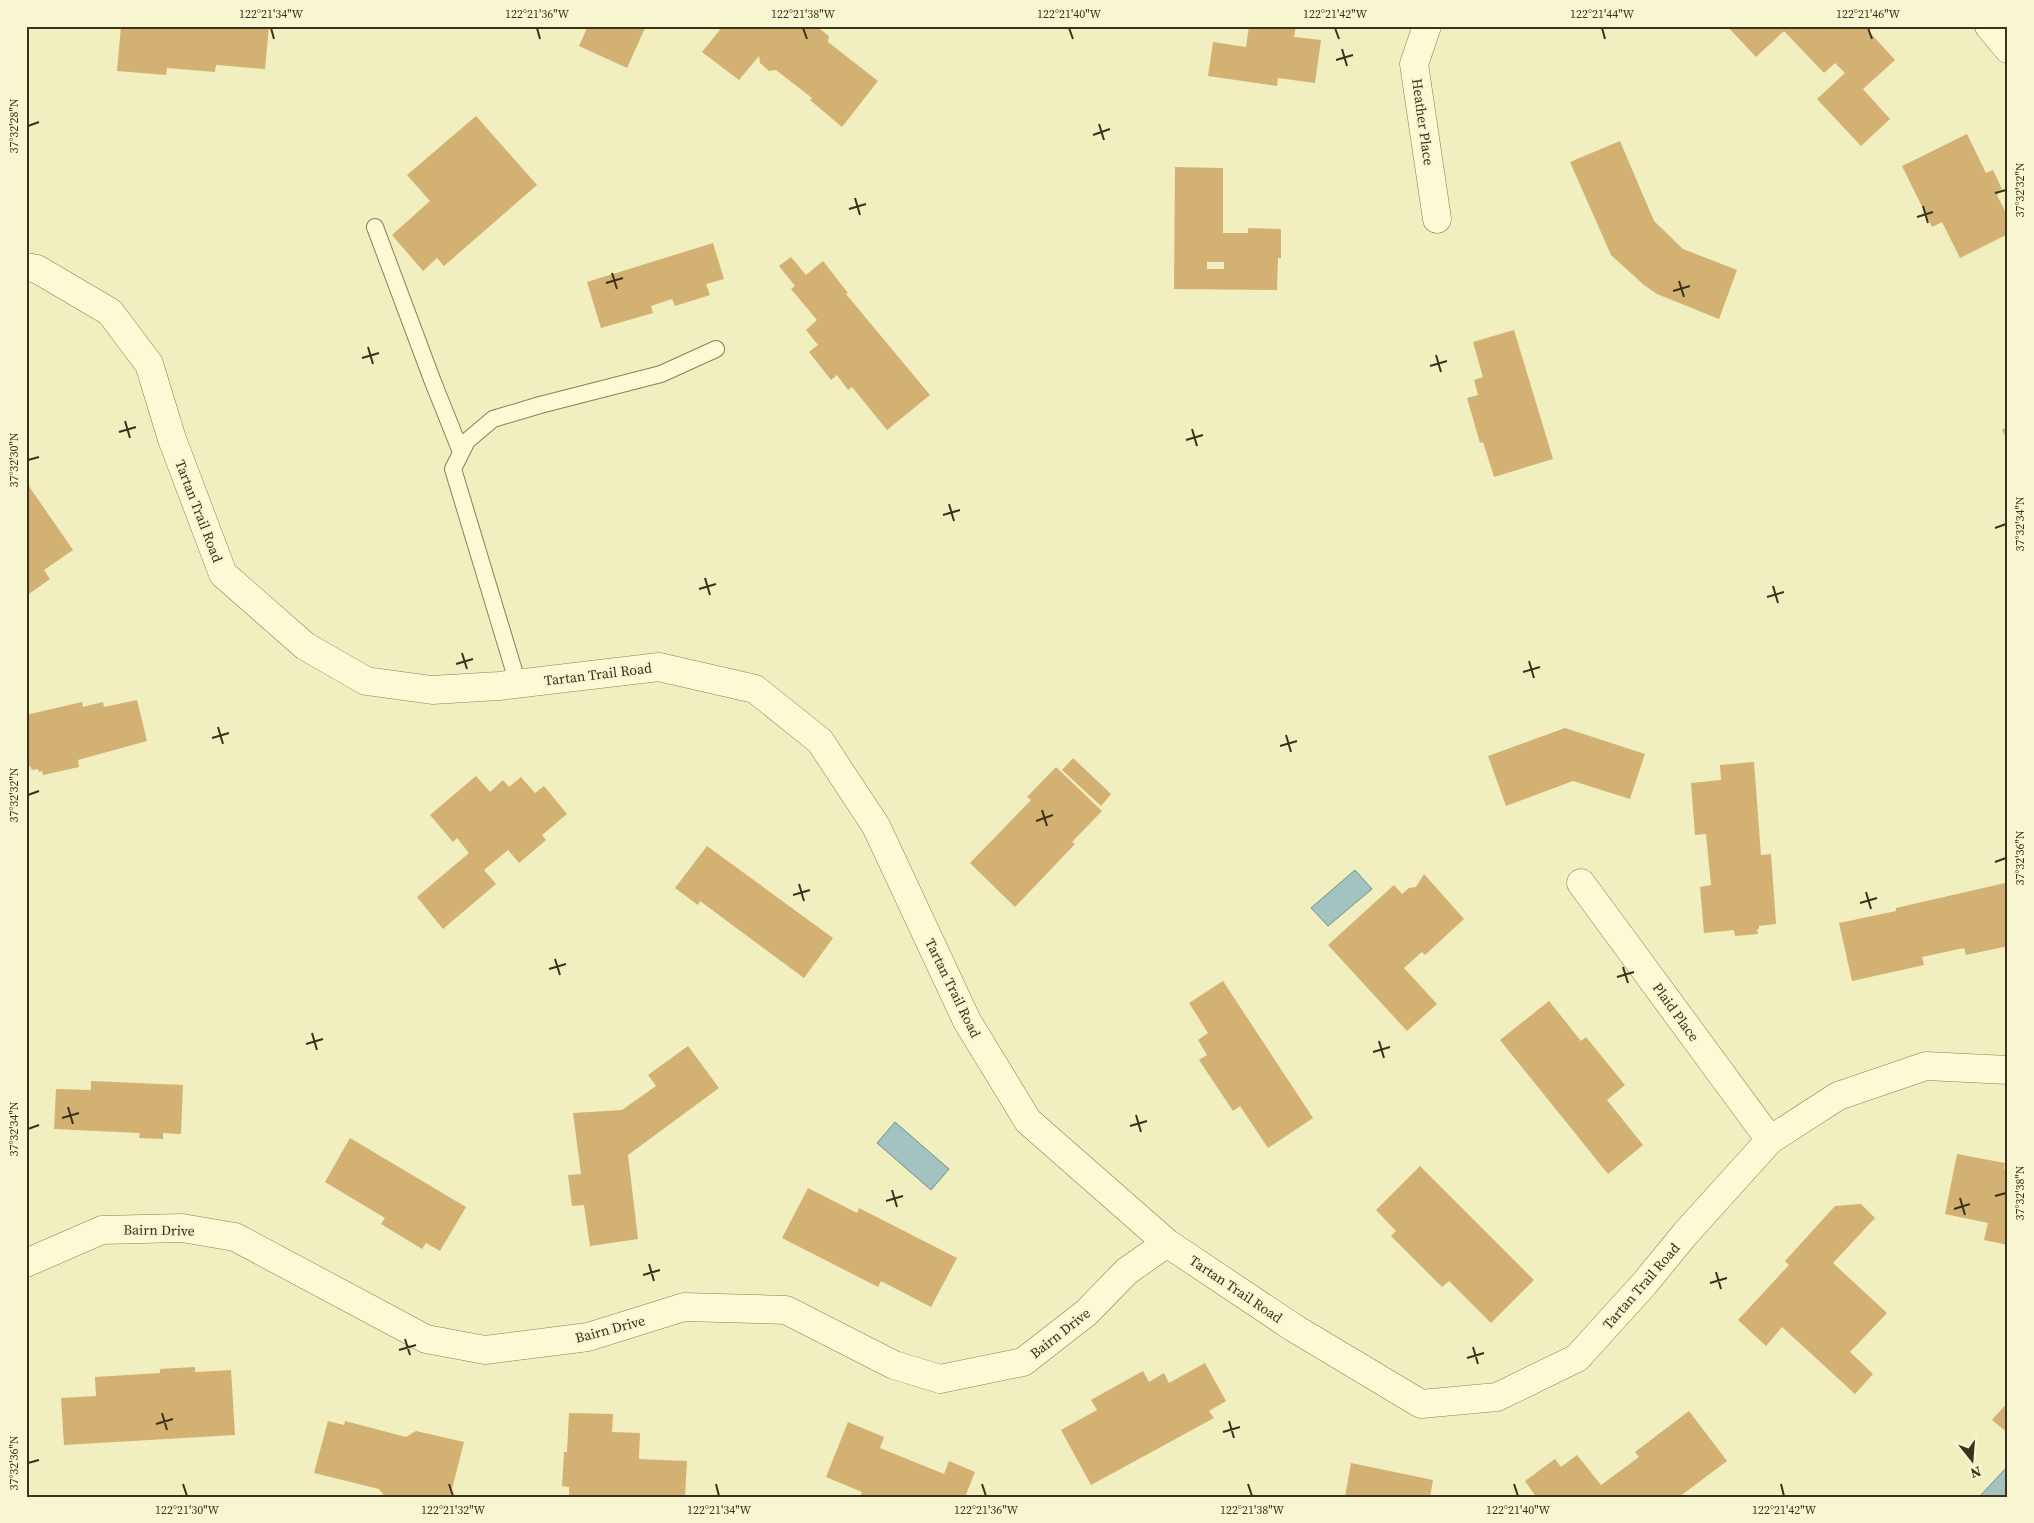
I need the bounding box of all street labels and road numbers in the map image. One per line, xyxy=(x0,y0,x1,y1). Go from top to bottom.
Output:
street label: Heather Place xyxy=(1407,77,1439,167)
street label: Tartan Trail Road xyxy=(170,457,228,565)
street label: Tartan Trail Road xyxy=(543,657,653,691)
street label: Tartan Trail Road xyxy=(920,935,986,1041)
street label: Plaid Place xyxy=(1648,979,1704,1045)
street label: Bairn Drive xyxy=(123,1219,195,1241)
street label: Tartan Trail Road xyxy=(1598,1238,1684,1333)
street label: Tartan Trail Road xyxy=(1185,1250,1287,1328)
street label: Bairn Drive xyxy=(1026,1303,1094,1363)
street label: Bairn Drive xyxy=(573,1310,647,1348)

